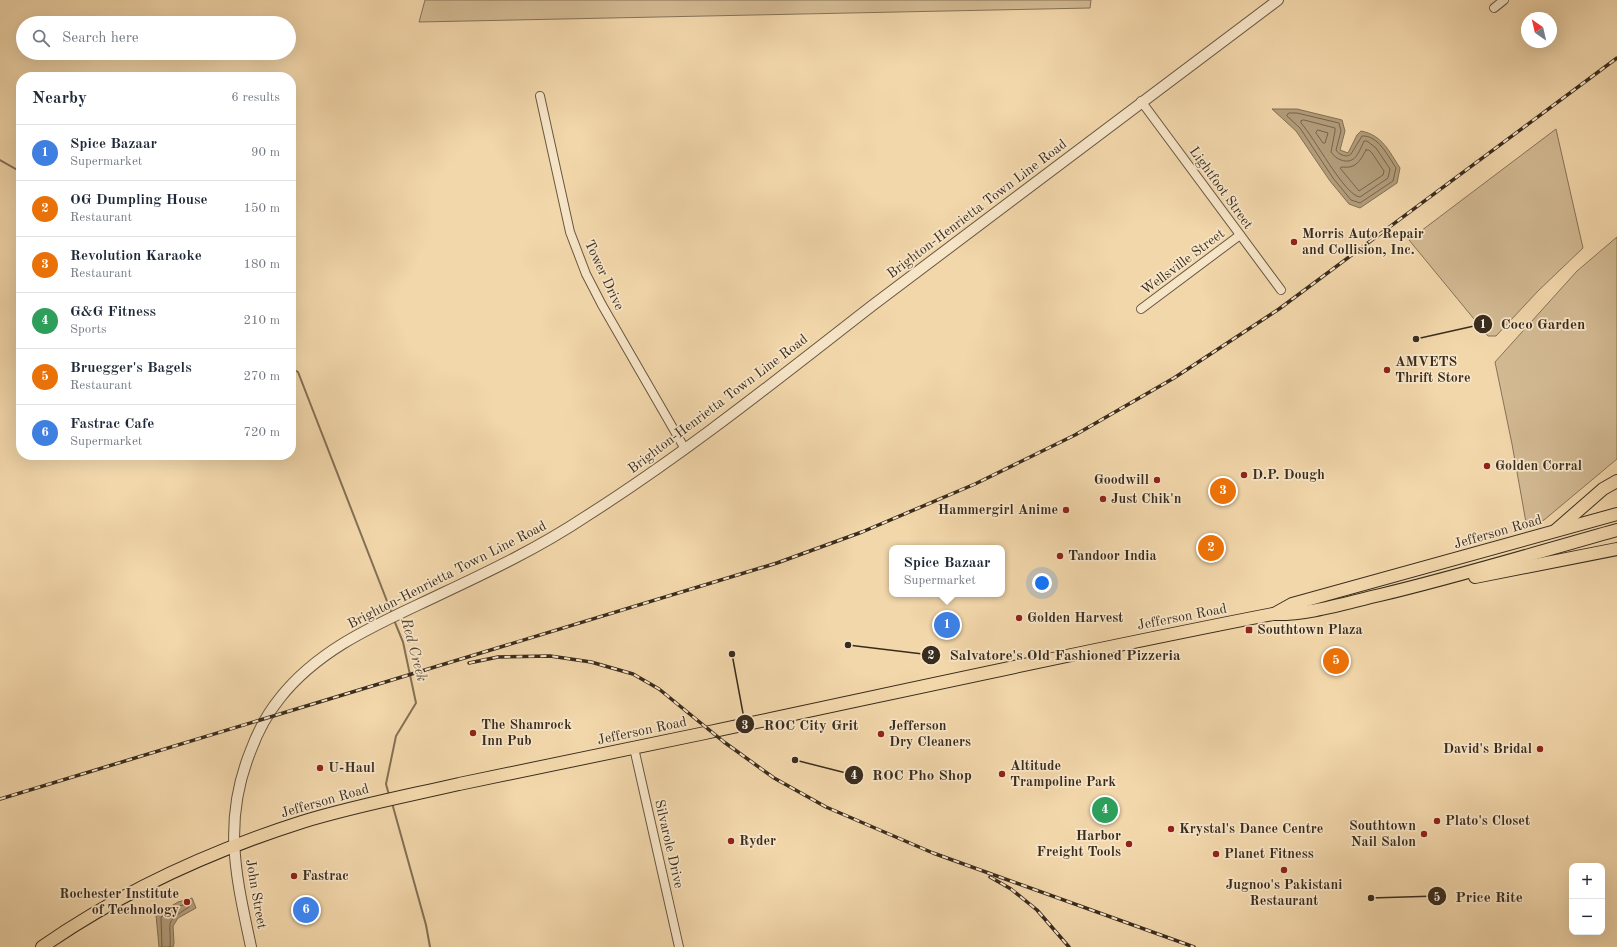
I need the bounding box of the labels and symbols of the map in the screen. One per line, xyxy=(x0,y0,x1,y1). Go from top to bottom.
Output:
north arrow xyxy=(1521,12,1557,48)
street label: Brighton-Henrietta Town Line Road xyxy=(885,137,1069,281)
street label: Lightfoot Street xyxy=(1187,144,1255,232)
street label: Wellsville Street xyxy=(1139,226,1227,298)
place label: Morris Auto Repair and Collision, Inc. xyxy=(1302,227,1424,257)
marker: Morris Auto Repair and Collision, Inc. xyxy=(1289,237,1299,247)
street label: Tower Drive xyxy=(582,238,626,312)
callout: Coco Garden xyxy=(1473,310,1594,337)
text: Coco Garden xyxy=(1501,318,1585,333)
text: 1 xyxy=(1480,319,1486,331)
street label: Brighton-Henrietta Town Line Road xyxy=(626,332,810,476)
place label: AMVETS Thrift Store xyxy=(1395,355,1471,385)
marker: AMVETS Thrift Store xyxy=(1382,365,1392,375)
place label: Golden Corral xyxy=(1495,459,1582,473)
marker: Golden Corral xyxy=(1482,461,1492,471)
place label: D.P. Dough xyxy=(1252,468,1325,482)
marker: D.P. Dough xyxy=(1239,470,1249,480)
place label: Goodwill xyxy=(1094,473,1149,487)
marker: Goodwill xyxy=(1152,475,1162,485)
pin: 3 xyxy=(1210,476,1236,506)
place label: Just Chik'n xyxy=(1111,492,1182,506)
marker: Just Chik'n xyxy=(1098,494,1108,504)
place label: Hammergirl Anime xyxy=(938,503,1058,517)
marker: Hammergirl Anime xyxy=(1061,505,1071,515)
street label: Jefferson Road xyxy=(1452,513,1544,551)
street label: Brighton-Henrietta Town Line Road xyxy=(345,519,549,631)
pin: 2 xyxy=(1198,533,1224,563)
place label: Tandoor India xyxy=(1068,549,1157,563)
marker: Tandoor India xyxy=(1055,551,1065,561)
your location xyxy=(1032,573,1052,593)
street label: Jefferson Road xyxy=(1136,601,1228,633)
pin: 1 xyxy=(934,610,960,640)
place label: Golden Harvest xyxy=(1027,611,1123,625)
marker: Golden Harvest xyxy=(1014,613,1024,623)
water label: Red Creek xyxy=(397,616,429,683)
place label: Southtown Plaza xyxy=(1257,623,1363,637)
marker: Southtown Plaza xyxy=(1244,625,1254,635)
callout: Salvatore's Old Fashioned Pizzeria xyxy=(921,641,1188,668)
pin: 5 xyxy=(1323,646,1349,676)
text: Salvatore's Old Fashioned Pizzeria xyxy=(949,649,1181,664)
text: 2 xyxy=(928,650,935,662)
callout: ROC City Grit xyxy=(735,711,866,738)
street label: Jefferson Road xyxy=(596,715,688,747)
place label: The Shamrock Inn Pub xyxy=(481,718,572,748)
text: ROC City Grit xyxy=(764,719,859,734)
place label: Jefferson Dry Cleaners xyxy=(889,719,971,749)
text: 3 xyxy=(742,720,749,732)
marker: The Shamrock Inn Pub xyxy=(468,728,478,738)
marker: Jefferson Dry Cleaners xyxy=(876,729,886,739)
place label: David's Bridal xyxy=(1443,742,1532,756)
marker: David's Bridal xyxy=(1535,744,1545,754)
place label: Altitude Trampoline Park xyxy=(1010,759,1116,789)
place label: U-Haul xyxy=(328,761,375,775)
callout: ROC Pho Shop xyxy=(844,762,980,789)
marker: U-Haul xyxy=(315,763,325,773)
text: ROC Pho Shop xyxy=(872,769,972,784)
marker: Altitude Trampoline Park xyxy=(997,769,1007,779)
text: 4 xyxy=(851,770,858,782)
street label: Jefferson Road xyxy=(279,782,371,820)
pin: 4 xyxy=(1092,795,1118,825)
street label: Silvarole Drive xyxy=(652,798,686,890)
place label: Plato's Closet xyxy=(1445,814,1530,828)
marker: Plato's Closet xyxy=(1432,816,1442,826)
place label: Southtown Nail Salon xyxy=(1349,819,1416,849)
place label: Krystal's Dance Centre xyxy=(1179,822,1323,836)
marker: Krystal's Dance Centre xyxy=(1166,824,1176,834)
place label: Harbor Freight Tools xyxy=(1037,829,1121,859)
marker: Southtown Nail Salon xyxy=(1419,829,1429,839)
place label: Ryder xyxy=(739,834,776,848)
marker: Ryder xyxy=(726,836,736,846)
marker: Harbor Freight Tools xyxy=(1124,839,1134,849)
place label: Planet Fitness xyxy=(1224,847,1314,861)
marker: Planet Fitness xyxy=(1211,849,1221,859)
street label: John Street xyxy=(243,858,269,930)
marker: Jugnoo's Pakistani Restaurant xyxy=(1279,865,1289,875)
place label: Fastrac xyxy=(302,869,349,883)
marker: Fastrac xyxy=(289,871,299,881)
place label: Jugnoo's Pakistani Restaurant xyxy=(1226,878,1342,908)
callout: Price Rite xyxy=(1427,883,1531,910)
place label: Rochester Institute of Technology xyxy=(59,887,179,917)
text: 5 xyxy=(1434,891,1441,904)
text: Price Rite xyxy=(1455,891,1523,906)
pin: 6 xyxy=(293,895,319,925)
marker: Rochester Institute of Technology xyxy=(182,897,192,907)

